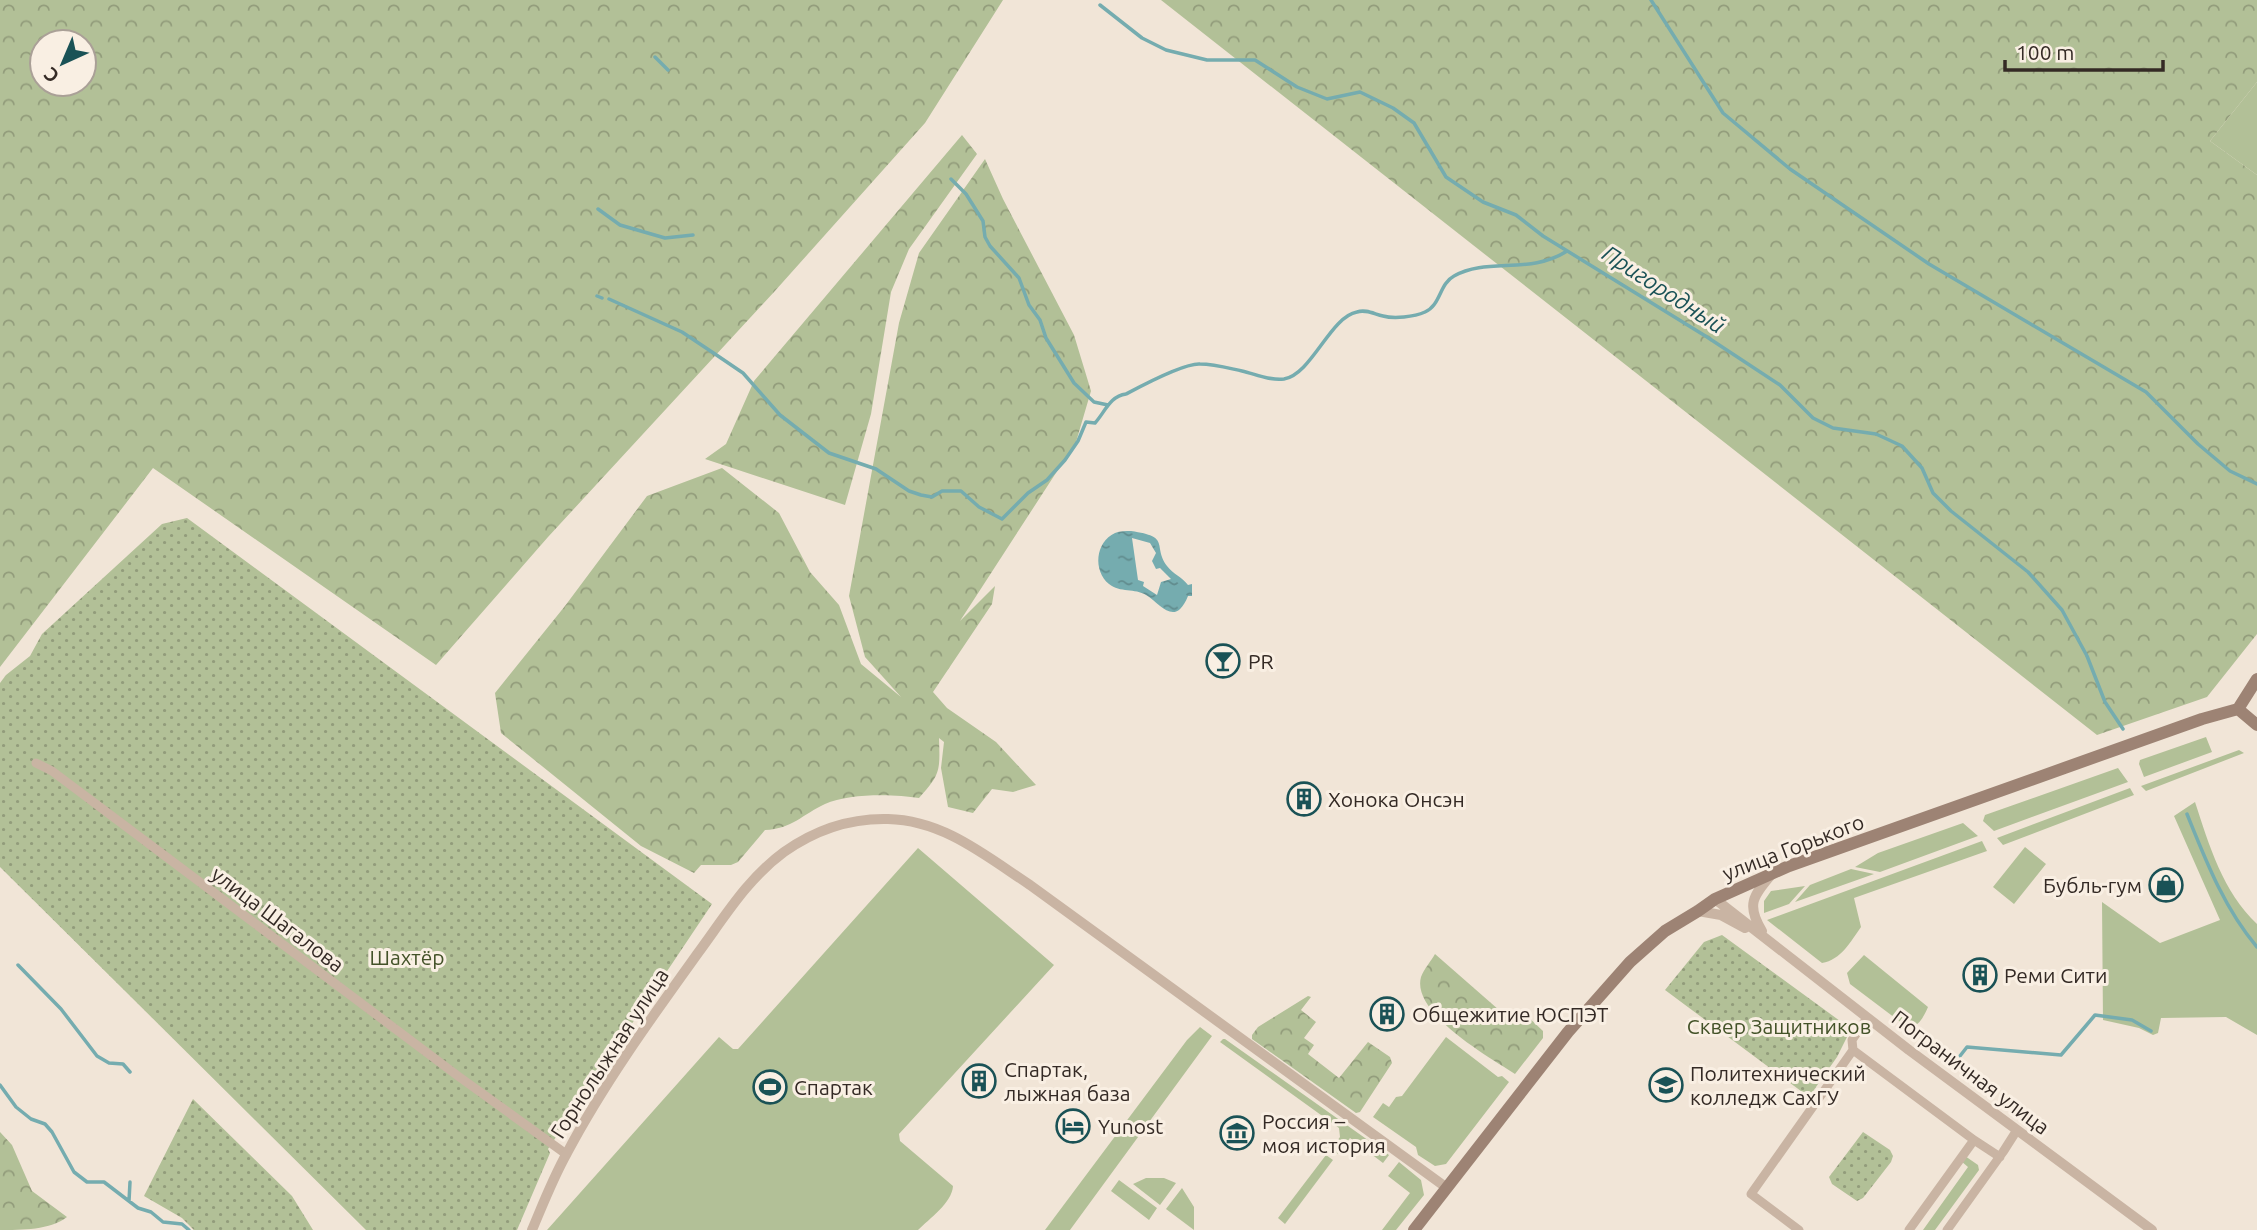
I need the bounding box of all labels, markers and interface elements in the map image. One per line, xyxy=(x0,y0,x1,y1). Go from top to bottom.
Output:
north arrow xyxy=(28,28,98,98)
scale bar xyxy=(2005,28,2162,72)
text: 100 m xyxy=(2016,40,2074,64)
text: С xyxy=(39,63,63,87)
water label: Пригородный xyxy=(1598,240,1730,338)
bar icon: PR xyxy=(1204,642,1242,680)
place label: PR xyxy=(1248,649,1274,673)
building icon: Хонока Онсэн xyxy=(1285,780,1323,818)
place label: Хонока Онсэн xyxy=(1328,787,1465,811)
street label: улица Горького xyxy=(1719,809,1867,885)
street label: улица Шагалова xyxy=(207,861,349,977)
shop icon: Бубль-гум xyxy=(2147,866,2185,904)
place label: Бубль-гум xyxy=(2043,873,2142,897)
park label: Шахтёр xyxy=(369,945,445,969)
building icon: Реми Сити xyxy=(1961,956,1999,994)
place label: Реми Сити xyxy=(2004,963,2107,987)
street label: Горнолыжная улица xyxy=(545,964,673,1142)
building icon: Общежитие ЮСПЭТ xyxy=(1368,995,1406,1033)
place label: Общежитие ЮСПЭТ xyxy=(1412,1002,1609,1026)
street label: Пограничная улица xyxy=(1888,1005,2054,1139)
park label: Сквер Защитников xyxy=(1687,1014,1871,1038)
place label: Спартак, лыжная база xyxy=(1004,1057,1131,1105)
place label: Политехнический колледж СахГУ xyxy=(1690,1061,1866,1109)
building icon: Спартак, лыжная база xyxy=(960,1062,998,1100)
school or university icon: Политехнический колледж СахГУ xyxy=(1647,1066,1685,1104)
sports icon: Спартак xyxy=(751,1068,789,1106)
place label: Спартак xyxy=(794,1075,873,1099)
hotel icon: Yunost xyxy=(1054,1107,1092,1145)
place label: Россия – моя история xyxy=(1262,1109,1386,1157)
place label: Yunost xyxy=(1098,1114,1163,1138)
museum icon: Россия – моя история xyxy=(1218,1114,1256,1152)

